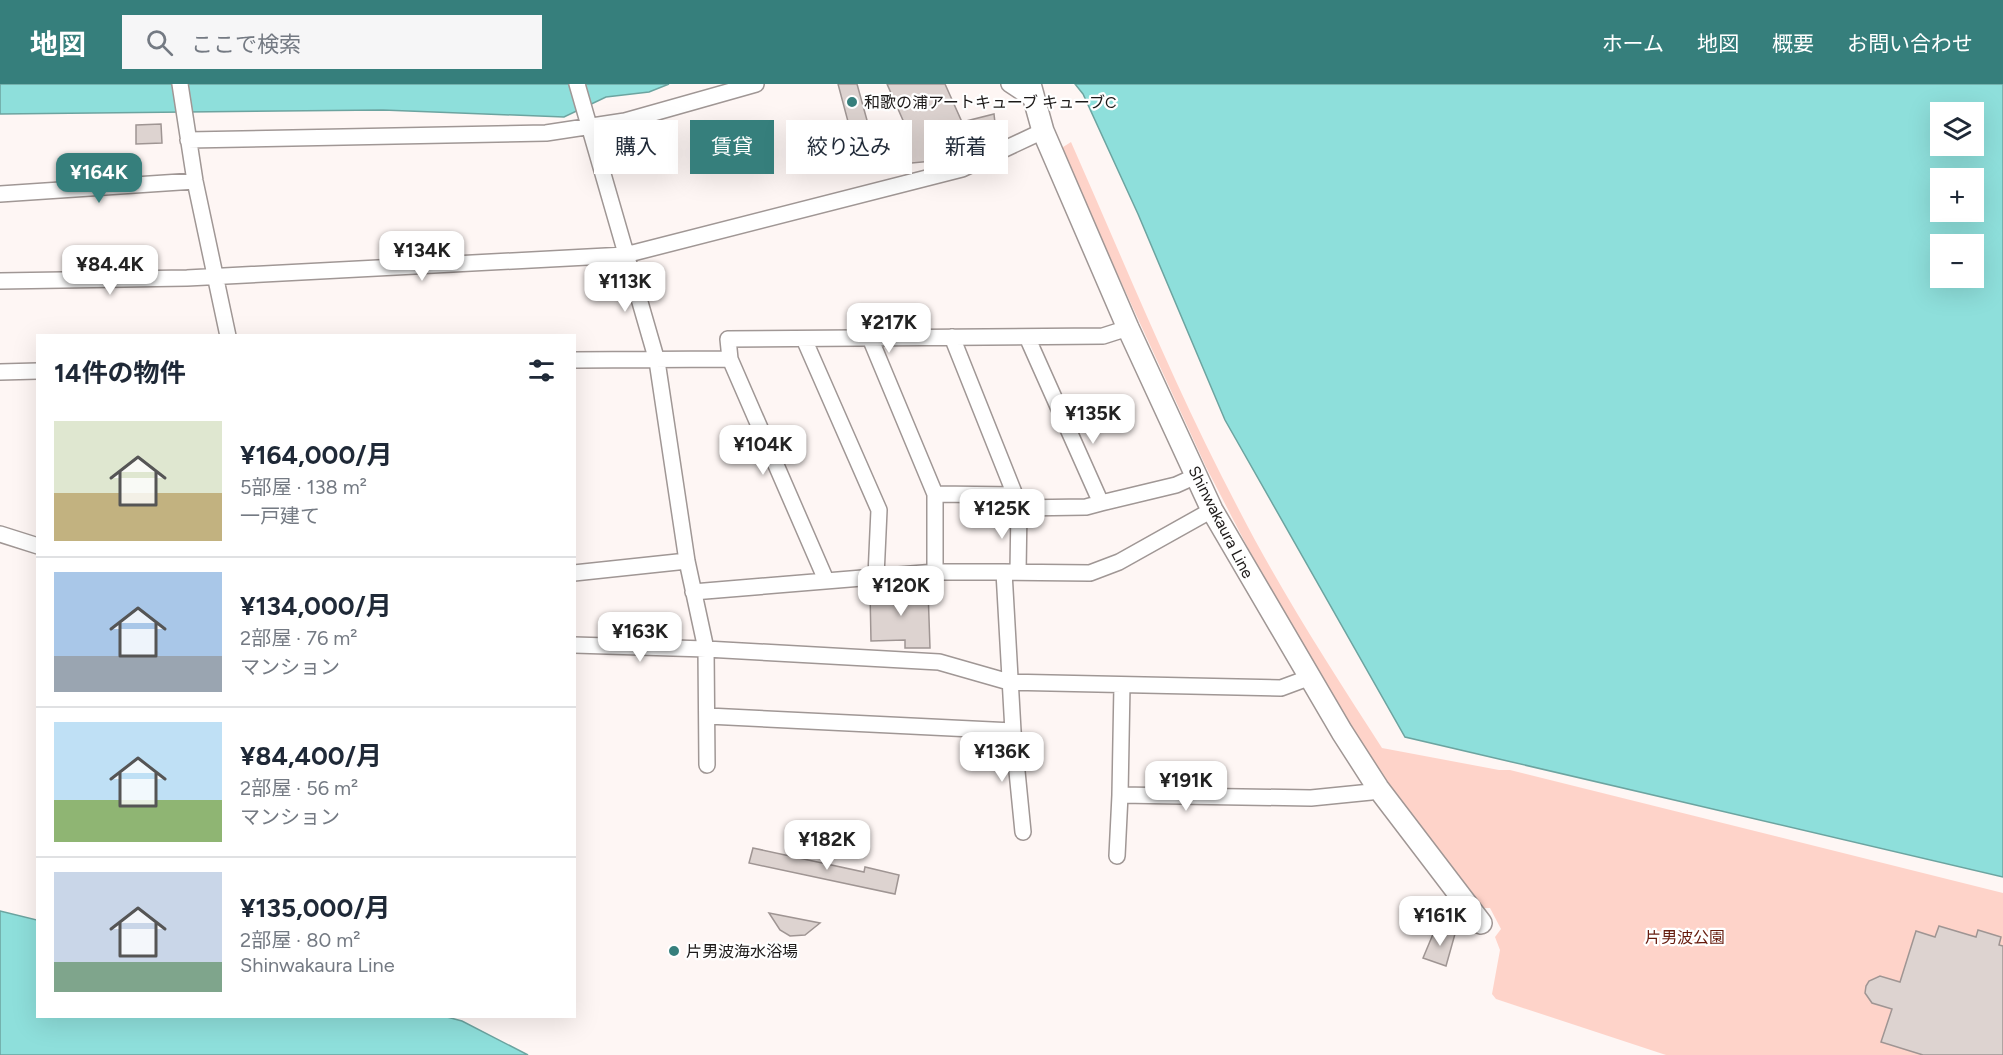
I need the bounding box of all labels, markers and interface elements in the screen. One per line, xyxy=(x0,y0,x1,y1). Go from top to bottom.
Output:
search box xyxy=(122,15,542,69)
icon: search xyxy=(143,26,176,59)
text: 地図 xyxy=(30,27,86,61)
text: ここで検索 xyxy=(191,31,301,58)
text: ホーム xyxy=(1602,31,1664,56)
text: 地図 xyxy=(1697,31,1739,56)
text: 概要 xyxy=(1772,31,1814,56)
text: お問い合わせ xyxy=(1847,31,1973,56)
place label: 和歌の浦アートキューブ キューブC xyxy=(864,93,1117,112)
marker: 和歌の浦アートキューブ キューブC xyxy=(845,95,859,109)
map controls xyxy=(1930,102,1984,288)
button: layers xyxy=(1930,102,1984,156)
chip: 購入 xyxy=(594,120,678,174)
chip: 賃貸 xyxy=(690,120,774,174)
chip: 絞り込み xyxy=(786,120,912,174)
chip: 新着 xyxy=(924,120,1008,174)
pin: ¥164K xyxy=(57,153,141,204)
text: ¥164K xyxy=(70,160,128,184)
button: + xyxy=(1930,168,1984,222)
pin: ¥134K xyxy=(380,231,464,282)
button: − xyxy=(1930,234,1984,288)
text: ¥134K xyxy=(393,238,451,262)
pin: ¥84.4K xyxy=(61,245,159,296)
text: ¥84.4K xyxy=(76,252,144,276)
pin: ¥113K xyxy=(583,262,667,313)
text: ¥113K xyxy=(598,269,652,293)
pin: ¥217K xyxy=(847,303,931,354)
text: ¥217K xyxy=(861,310,917,334)
icon: filters xyxy=(525,354,558,387)
text: 14件の物件 xyxy=(54,357,185,389)
pin: ¥135K xyxy=(1051,394,1135,445)
text: ¥135K xyxy=(1065,401,1121,425)
pin: ¥104K xyxy=(721,425,805,476)
text: ¥104K xyxy=(733,432,793,456)
text: ¥164,000/月 xyxy=(240,439,392,471)
icon: home xyxy=(102,445,174,517)
street label: Shinwakaura Line xyxy=(1184,463,1258,582)
text: 5部屋 · 138 m² xyxy=(240,475,367,499)
pin: ¥125K xyxy=(960,489,1044,540)
text: ¥125K xyxy=(974,496,1030,520)
text: 一戸建て xyxy=(240,504,320,528)
pin: ¥120K xyxy=(859,566,943,617)
text: ¥120K xyxy=(872,573,930,597)
text: ¥134,000/月 xyxy=(240,590,392,622)
icon: home xyxy=(102,596,174,668)
pin: ¥163K xyxy=(598,612,682,663)
text: ¥163K xyxy=(612,619,668,643)
text: 2部屋 · 76 m² xyxy=(240,626,357,650)
text: マンション xyxy=(240,655,340,679)
pin: ¥136K xyxy=(960,732,1044,783)
text: ¥136K xyxy=(974,739,1030,763)
text: ¥84,400/月 xyxy=(240,740,382,772)
icon: home xyxy=(102,746,174,818)
pin: ¥191K xyxy=(1144,761,1228,812)
text: ¥191K xyxy=(1159,768,1213,792)
text: 2部屋 · 56 m² xyxy=(240,776,358,800)
text: マンション xyxy=(240,805,340,829)
pin: ¥182K xyxy=(785,820,869,871)
text: ¥182K xyxy=(798,827,856,851)
text: ¥135,000/月 xyxy=(240,892,391,924)
icon: home xyxy=(102,896,174,968)
pin: ¥161K xyxy=(1398,896,1482,947)
text: ¥161K xyxy=(1413,903,1467,927)
text: 2部屋 · 80 m² xyxy=(240,928,360,952)
park label: 片男波公園 xyxy=(1645,928,1725,947)
place label: 片男波海水浴場 xyxy=(686,942,798,961)
marker: 片男波海水浴場 xyxy=(667,944,681,958)
text: Shinwakaura Line xyxy=(240,953,395,977)

